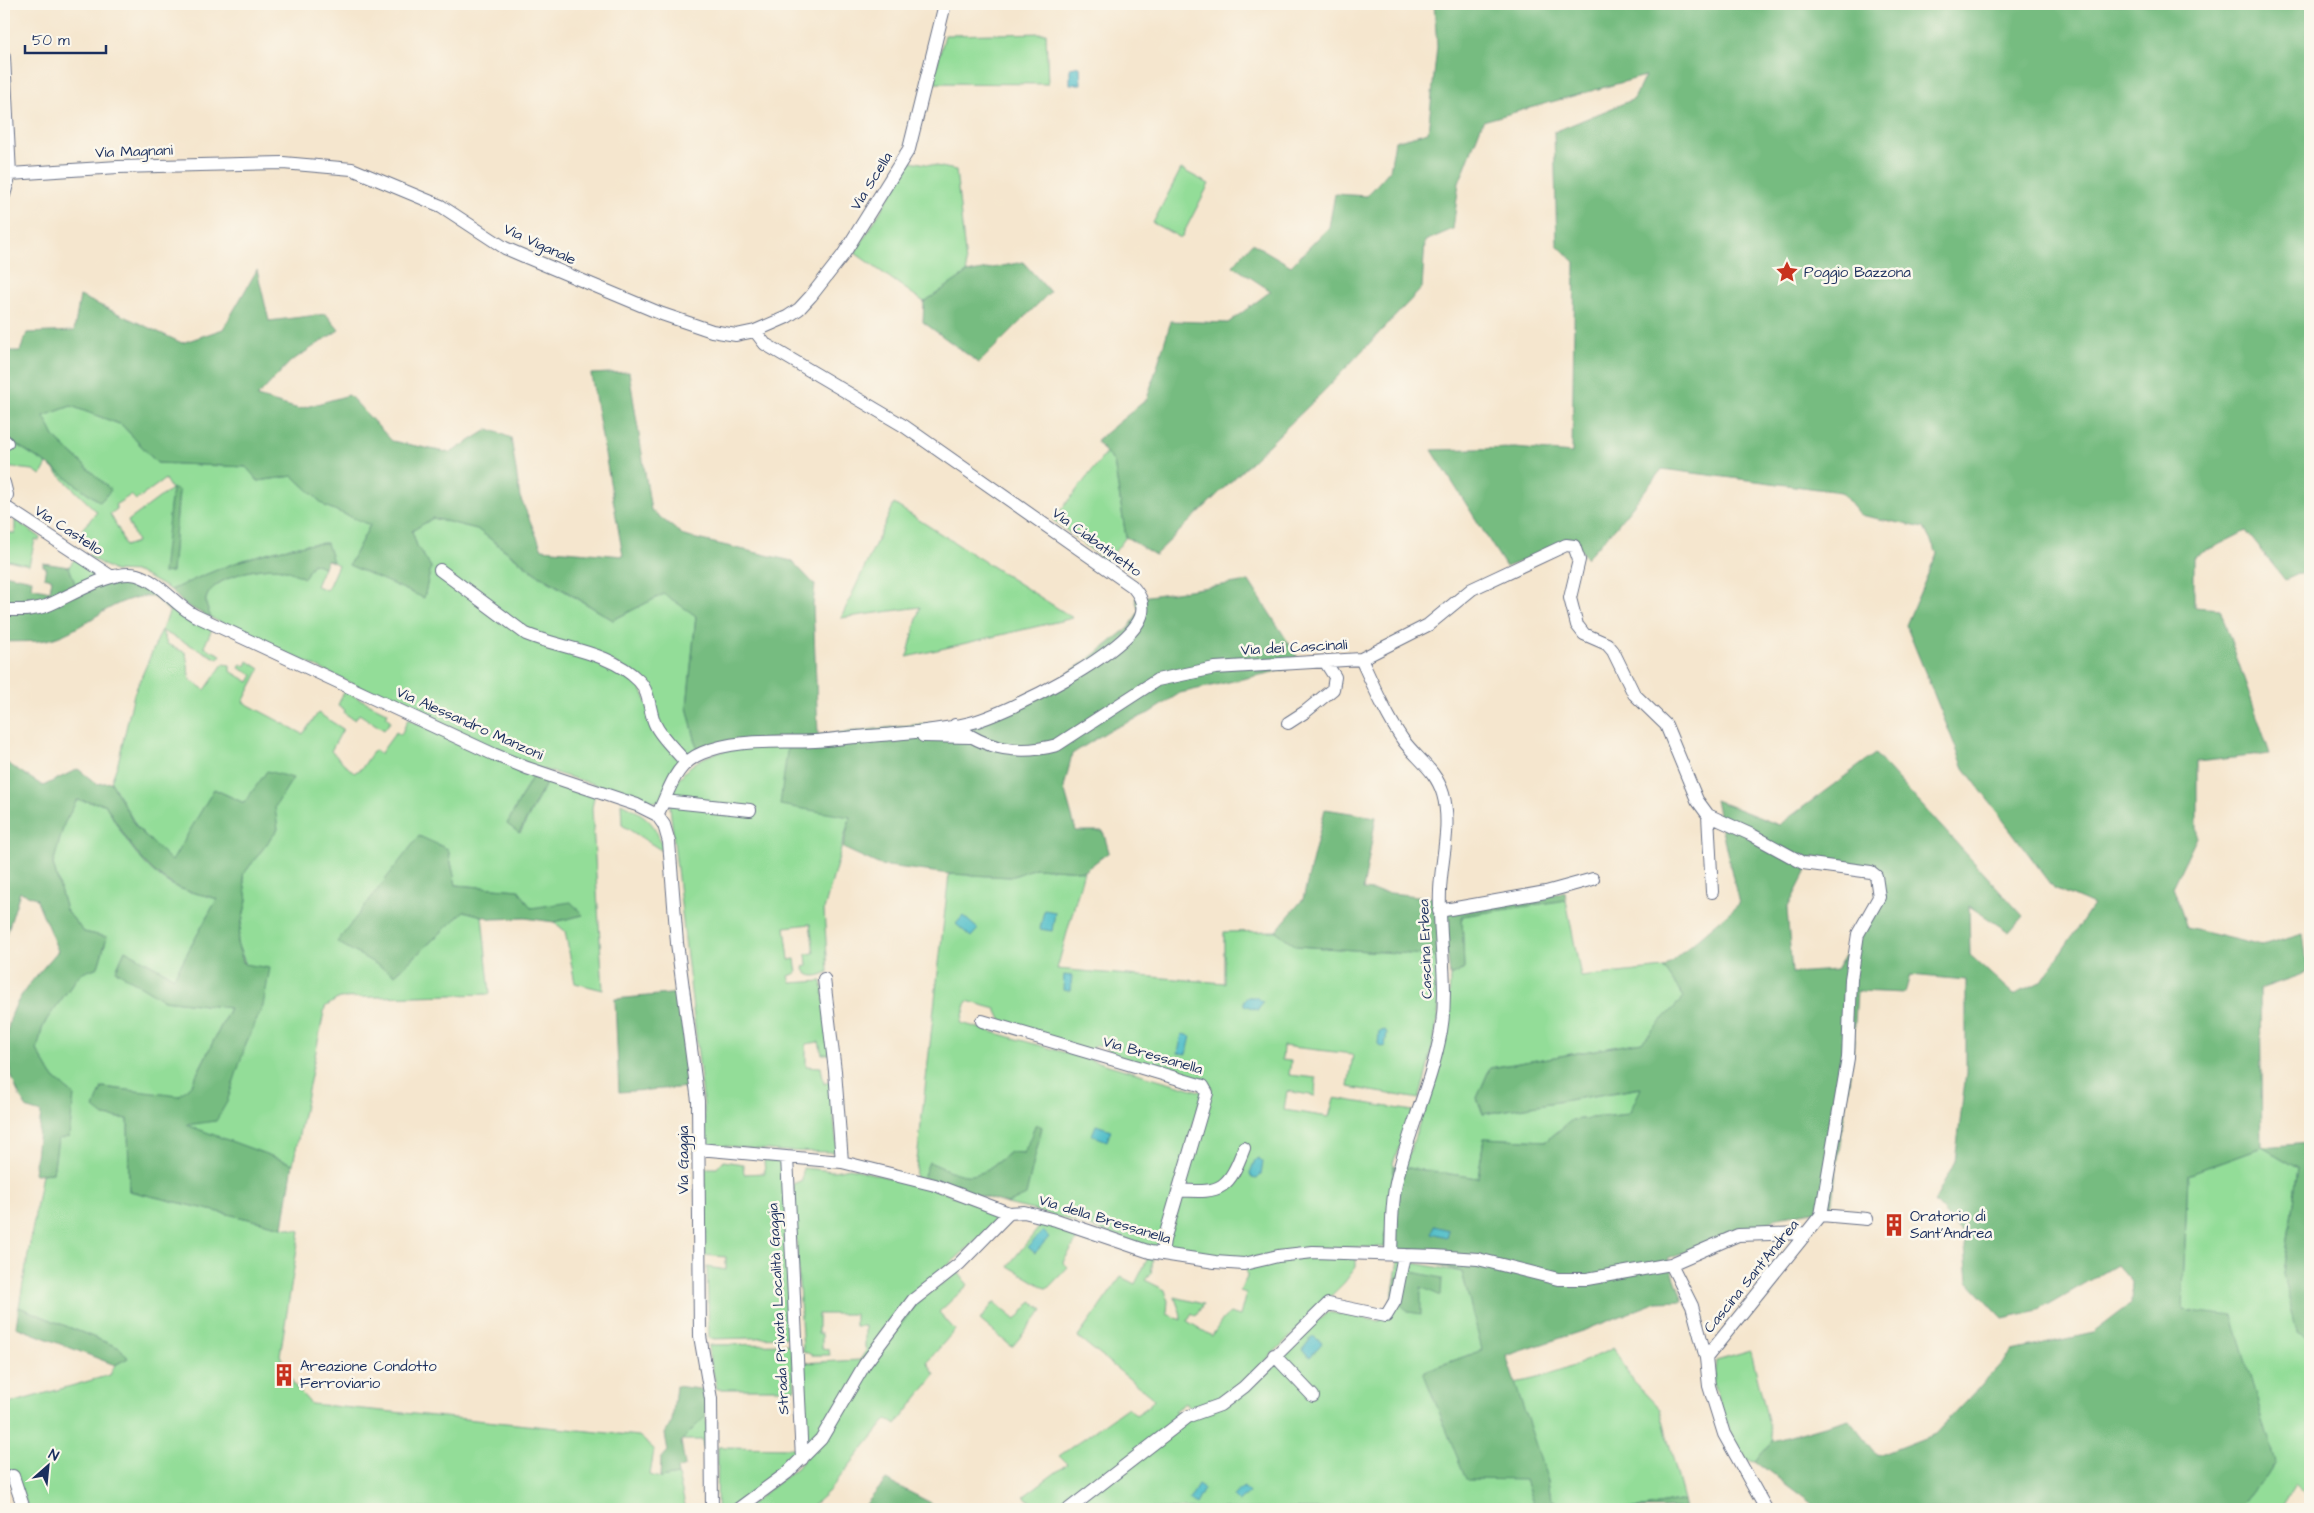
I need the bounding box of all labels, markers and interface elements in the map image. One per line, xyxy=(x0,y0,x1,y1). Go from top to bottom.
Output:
scale bar xyxy=(25,22,106,54)
text: 50 m xyxy=(32,30,70,51)
street label: Via Magnani xyxy=(95,140,174,164)
street label: Via Scella xyxy=(845,148,898,214)
street label: Via Viganale xyxy=(500,218,580,271)
place icon: Poggio Bazzona xyxy=(1774,259,1800,285)
place label: Poggio Bazzona xyxy=(1804,262,1911,284)
street label: Via Castello xyxy=(30,500,108,561)
street label: Via Ciabatinetto xyxy=(1047,503,1146,583)
street label: Via dei Cascinali xyxy=(1240,634,1349,661)
street label: Via Alessandro Manzoni xyxy=(393,681,547,766)
street label: Cascina Erbea xyxy=(1413,898,1438,999)
street label: Via Bressanella xyxy=(1100,1031,1206,1080)
street label: Via Gaggia xyxy=(673,1125,695,1194)
street label: Via della Bressanella xyxy=(1036,1189,1174,1250)
street label: Strada Privata Località Gaggia xyxy=(762,1202,796,1415)
place label: Oratorio di Sant'Andrea xyxy=(1910,1206,1992,1244)
building icon: Oratorio di Sant'Andrea xyxy=(1881,1212,1907,1238)
street label: Cascina Sant'Andrea xyxy=(1699,1215,1804,1338)
place label: Areazione Condotto Ferroviario xyxy=(300,1356,437,1394)
building icon: Areazione Condotto Ferroviario xyxy=(271,1362,297,1388)
north arrow xyxy=(22,1440,72,1490)
text: N xyxy=(45,1444,62,1466)

